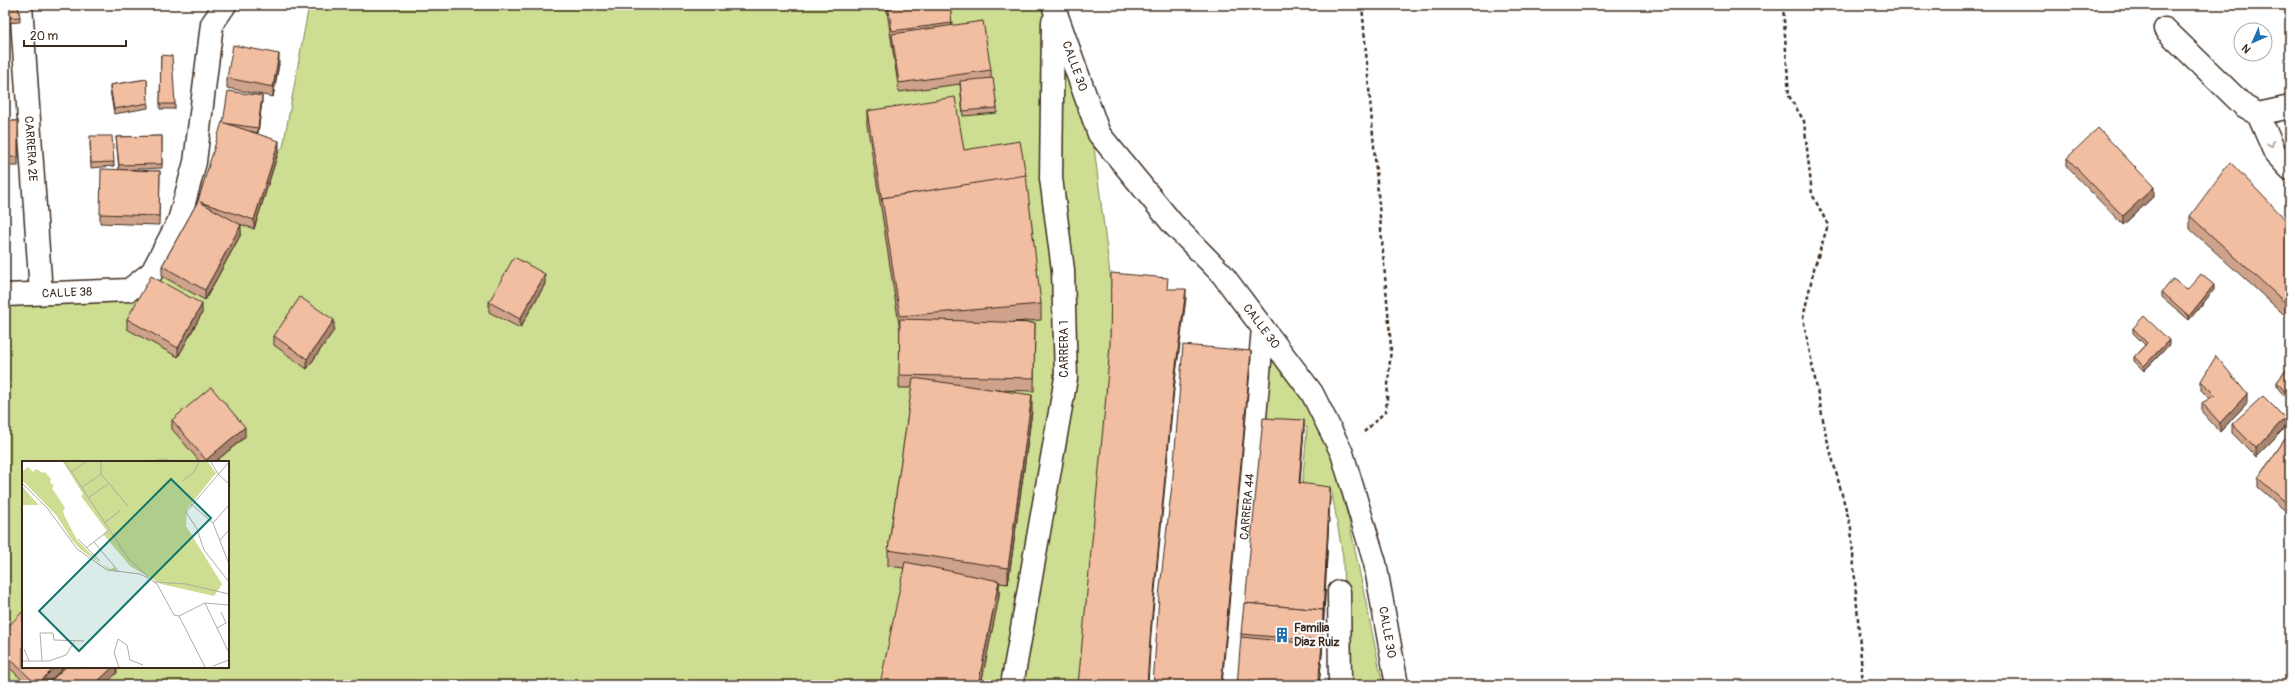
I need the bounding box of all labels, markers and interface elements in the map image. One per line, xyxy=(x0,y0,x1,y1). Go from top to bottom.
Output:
scale bar xyxy=(24,22,126,48)
north arrow xyxy=(2233,22,2273,62)
text: 20 m xyxy=(30,29,59,44)
street label: CALLE 30 xyxy=(1058,39,1090,94)
text: N xyxy=(2239,41,2254,56)
street label: CARRERA 2E xyxy=(21,115,40,182)
one-way arrow xyxy=(2266,140,2274,147)
street label: CALLE 38 xyxy=(41,284,92,302)
street label: CALLE 30 xyxy=(1239,301,1283,352)
street label: CARRERA 1 xyxy=(1057,320,1072,378)
inset map xyxy=(22,461,229,668)
street label: CARRERA 44 xyxy=(1237,473,1258,541)
street label: CALLE 30 xyxy=(1375,605,1399,660)
place label: Familia Diaz Ruiz xyxy=(1294,621,1340,650)
building icon: Familia Diaz Ruiz xyxy=(1273,626,1291,644)

